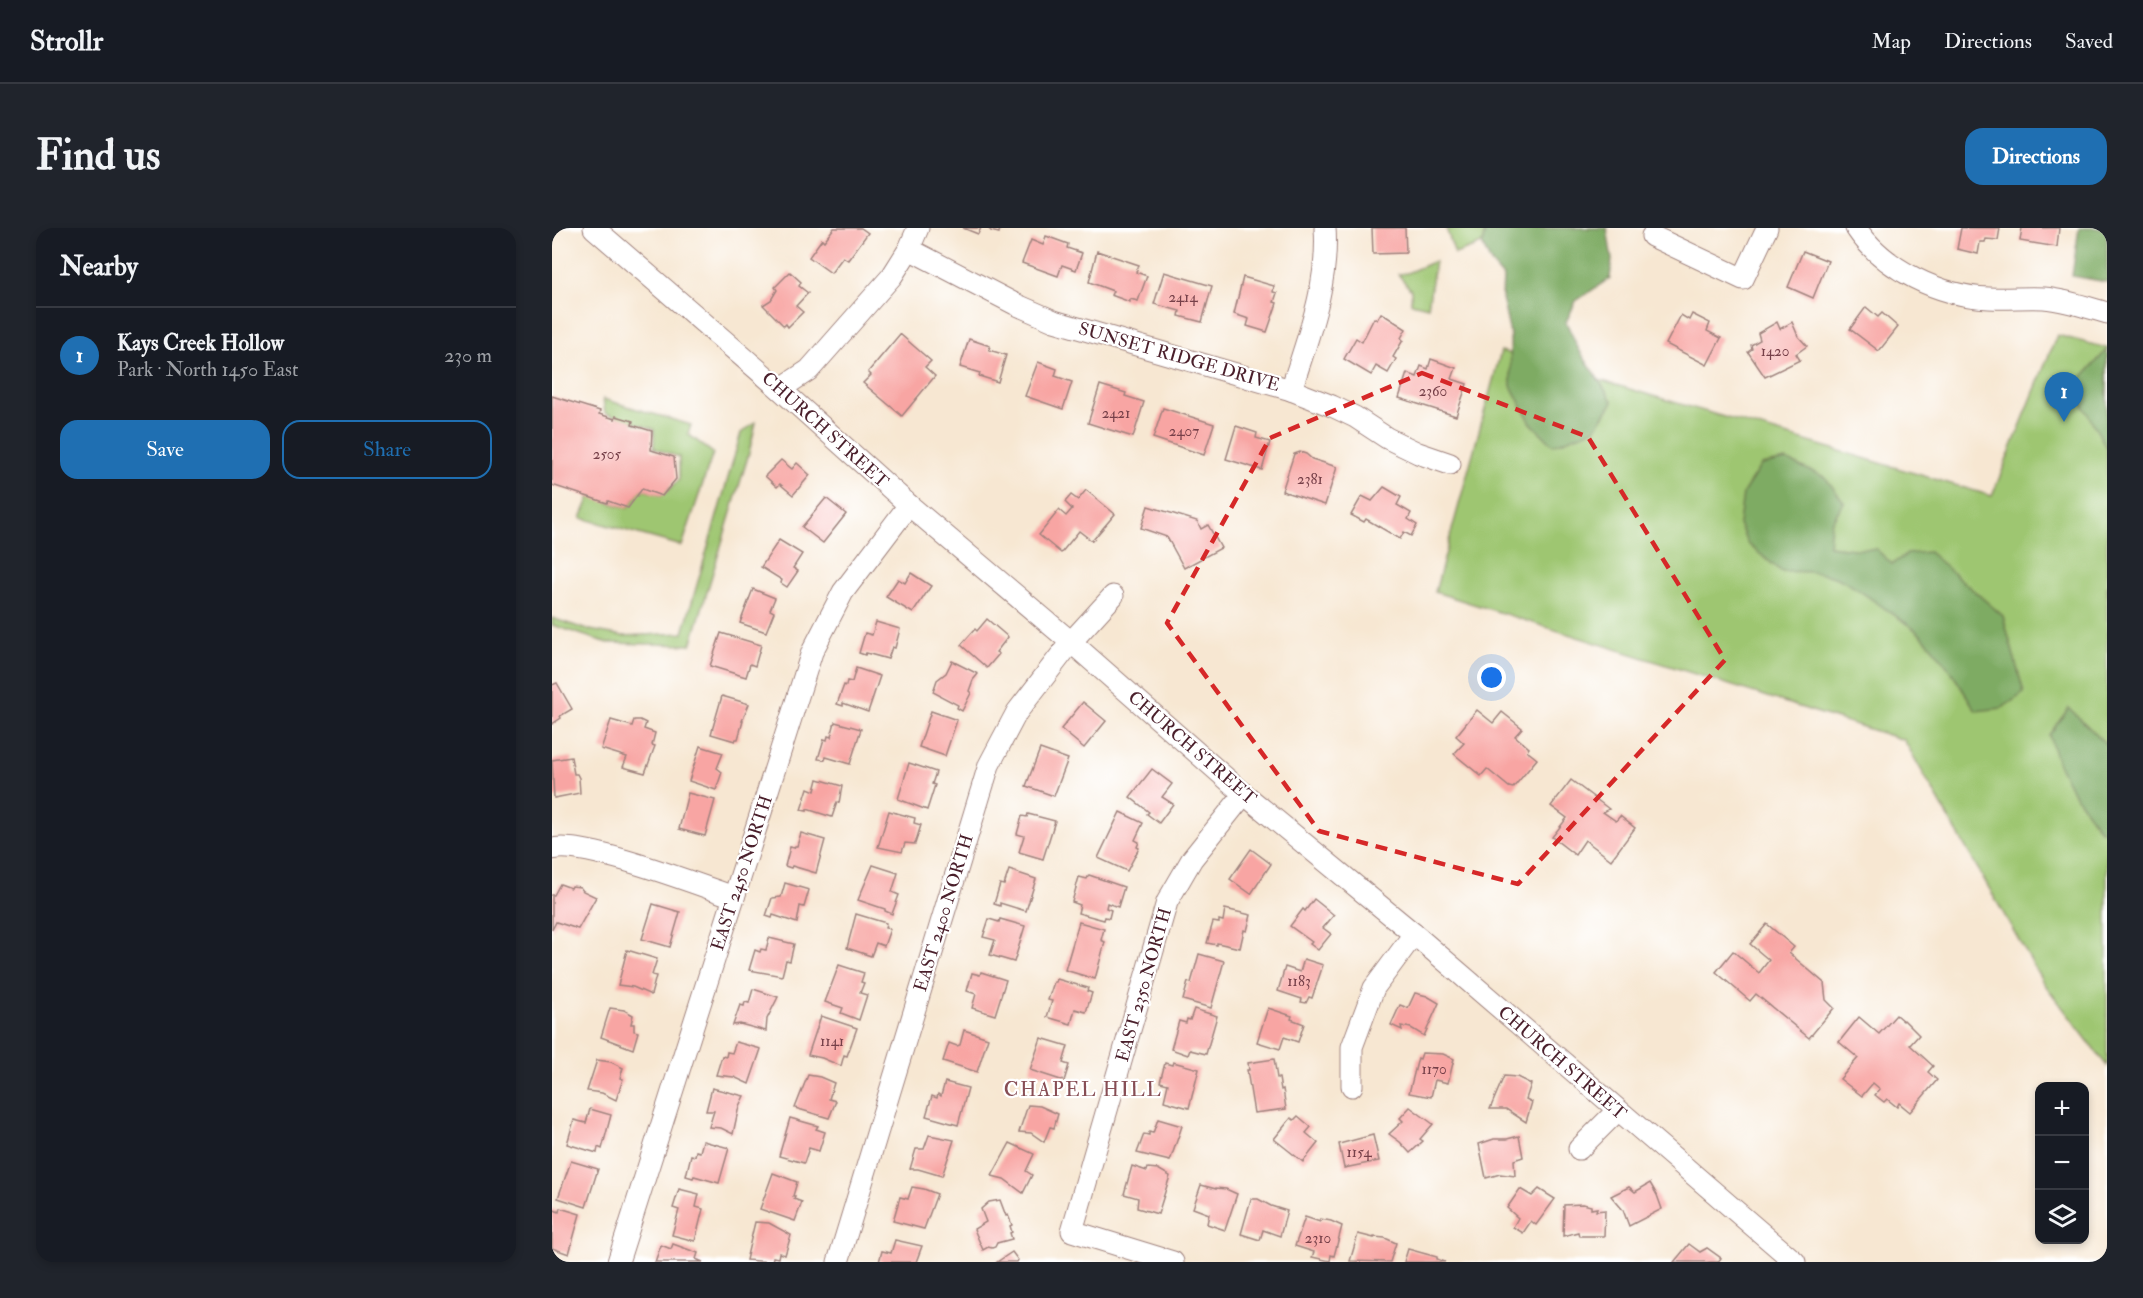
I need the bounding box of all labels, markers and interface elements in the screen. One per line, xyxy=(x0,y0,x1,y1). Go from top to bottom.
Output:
text: Strollr xyxy=(30,24,103,59)
text: Map xyxy=(1871,28,1911,55)
text: Directions xyxy=(1944,28,2032,55)
text: Saved xyxy=(2065,28,2113,55)
button: Directions xyxy=(1965,128,2107,185)
text: Find us xyxy=(36,130,160,182)
text: Nearby xyxy=(60,251,138,283)
house number: 2414 xyxy=(1168,288,1198,307)
street label: SUNSET RIDGE DRIVE xyxy=(1076,317,1282,397)
text: Kays Creek Hollow xyxy=(117,329,284,357)
house number: 1420 xyxy=(1761,342,1789,361)
text: 1 xyxy=(76,343,83,368)
text: 230 m xyxy=(444,343,492,368)
text: Park · North 1450 East xyxy=(117,357,298,382)
street label: CHURCH STREET xyxy=(757,367,894,493)
pin: 1 xyxy=(2044,372,2084,422)
house number: 2360 xyxy=(1419,382,1447,401)
house number: 2421 xyxy=(1102,404,1130,423)
button: Save xyxy=(60,420,270,479)
button: Share xyxy=(282,420,492,479)
house number: 2407 xyxy=(1169,422,1199,441)
house number: 2505 xyxy=(593,445,622,464)
house number: 2381 xyxy=(1297,470,1323,489)
your location xyxy=(1477,663,1506,692)
street label: CHURCH STREET xyxy=(1123,686,1261,811)
street label: EAST 2450 NORTH xyxy=(706,792,778,954)
street label: EAST 2400 NORTH xyxy=(909,831,979,995)
street label: EAST 2350 NORTH xyxy=(1111,905,1177,1065)
house number: 1183 xyxy=(1287,972,1311,991)
street label: CHURCH STREET xyxy=(1493,1001,1631,1126)
house number: 1141 xyxy=(820,1032,844,1051)
house number: 1170 xyxy=(1421,1060,1447,1079)
district label: CHAPEL HILL xyxy=(1004,1077,1162,1102)
map controls xyxy=(2035,1082,2089,1244)
button: + xyxy=(2035,1082,2089,1136)
button: − xyxy=(2035,1136,2089,1190)
house number: 1154 xyxy=(1347,1143,1372,1162)
button: layers xyxy=(2035,1190,2089,1244)
house number: 2310 xyxy=(1305,1229,1331,1248)

